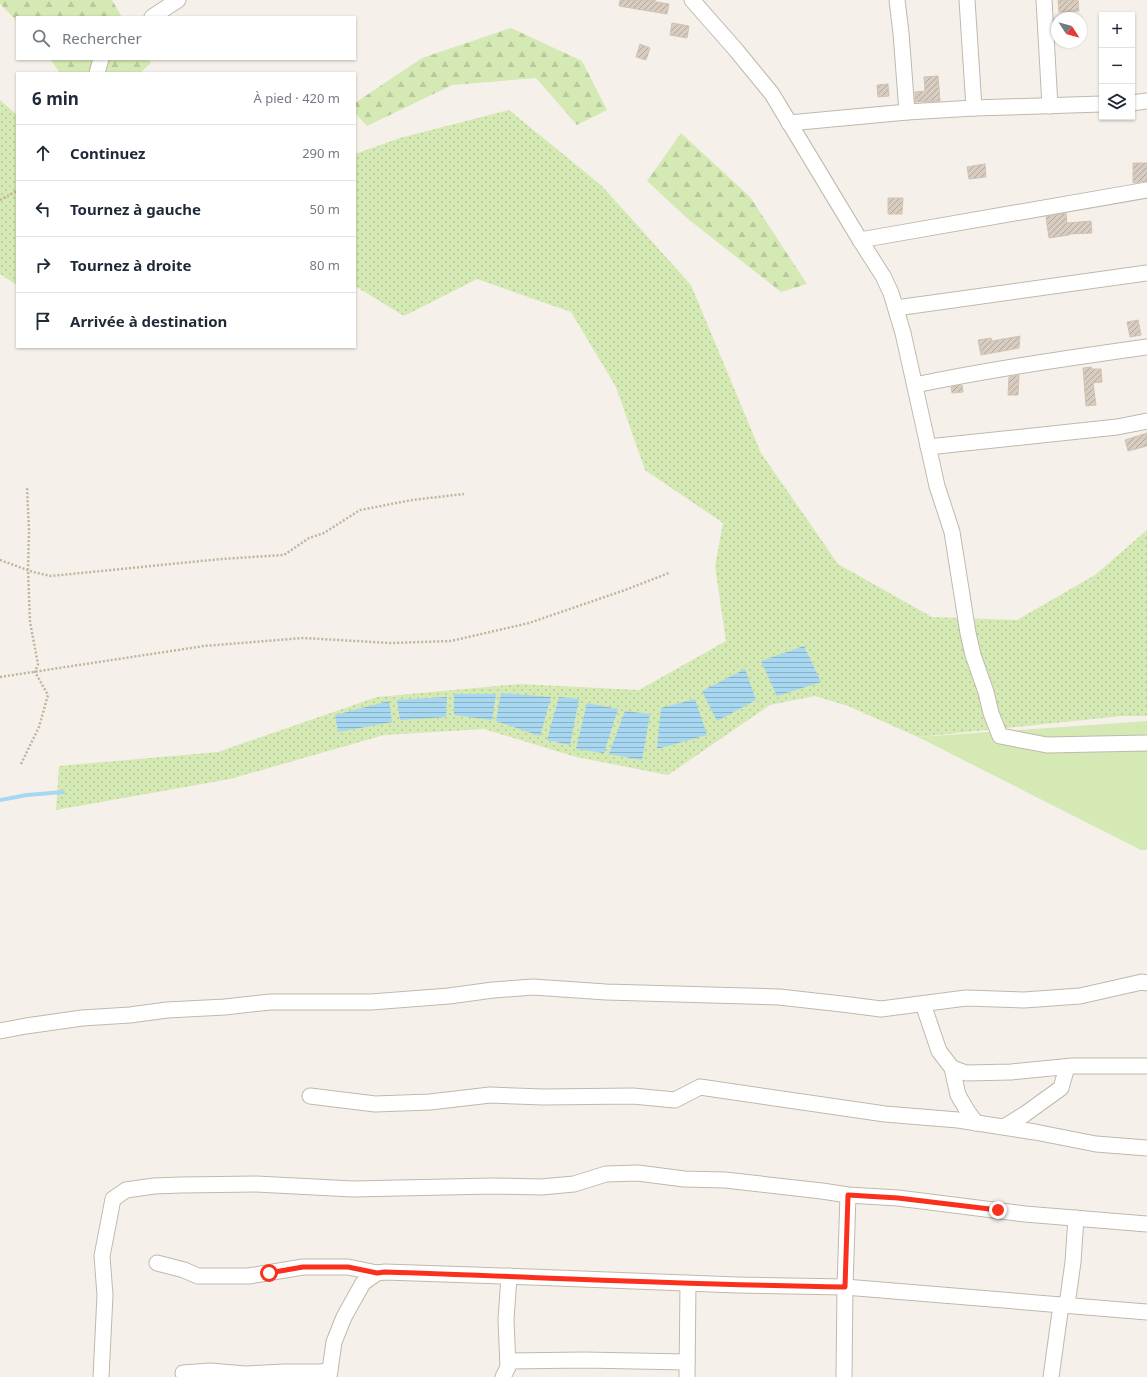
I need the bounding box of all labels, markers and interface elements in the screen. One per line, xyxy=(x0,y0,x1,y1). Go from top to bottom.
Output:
north arrow xyxy=(1051,12,1087,48)
map controls xyxy=(1099,12,1135,120)
button: + xyxy=(1099,12,1135,48)
search box xyxy=(16,16,356,60)
icon: search xyxy=(30,27,52,49)
text: Rechercher xyxy=(62,28,142,48)
button: − xyxy=(1099,48,1135,84)
button: layers xyxy=(1099,84,1135,120)
text: 6 min xyxy=(32,87,79,110)
text: À pied · 420 m xyxy=(254,89,340,107)
icon: ahead xyxy=(32,142,54,164)
text: Continuez xyxy=(70,143,145,163)
text: 290 m xyxy=(302,144,340,162)
icon: left xyxy=(32,198,54,220)
text: Tournez à gauche xyxy=(70,199,201,219)
text: 50 m xyxy=(310,200,340,218)
icon: right xyxy=(32,254,54,276)
text: Tournez à droite xyxy=(70,255,191,275)
text: 80 m xyxy=(310,256,340,274)
icon: arrive xyxy=(32,310,54,332)
text: Arrivée à destination xyxy=(70,311,227,331)
route end xyxy=(989,1201,1007,1219)
route start xyxy=(260,1264,278,1282)

